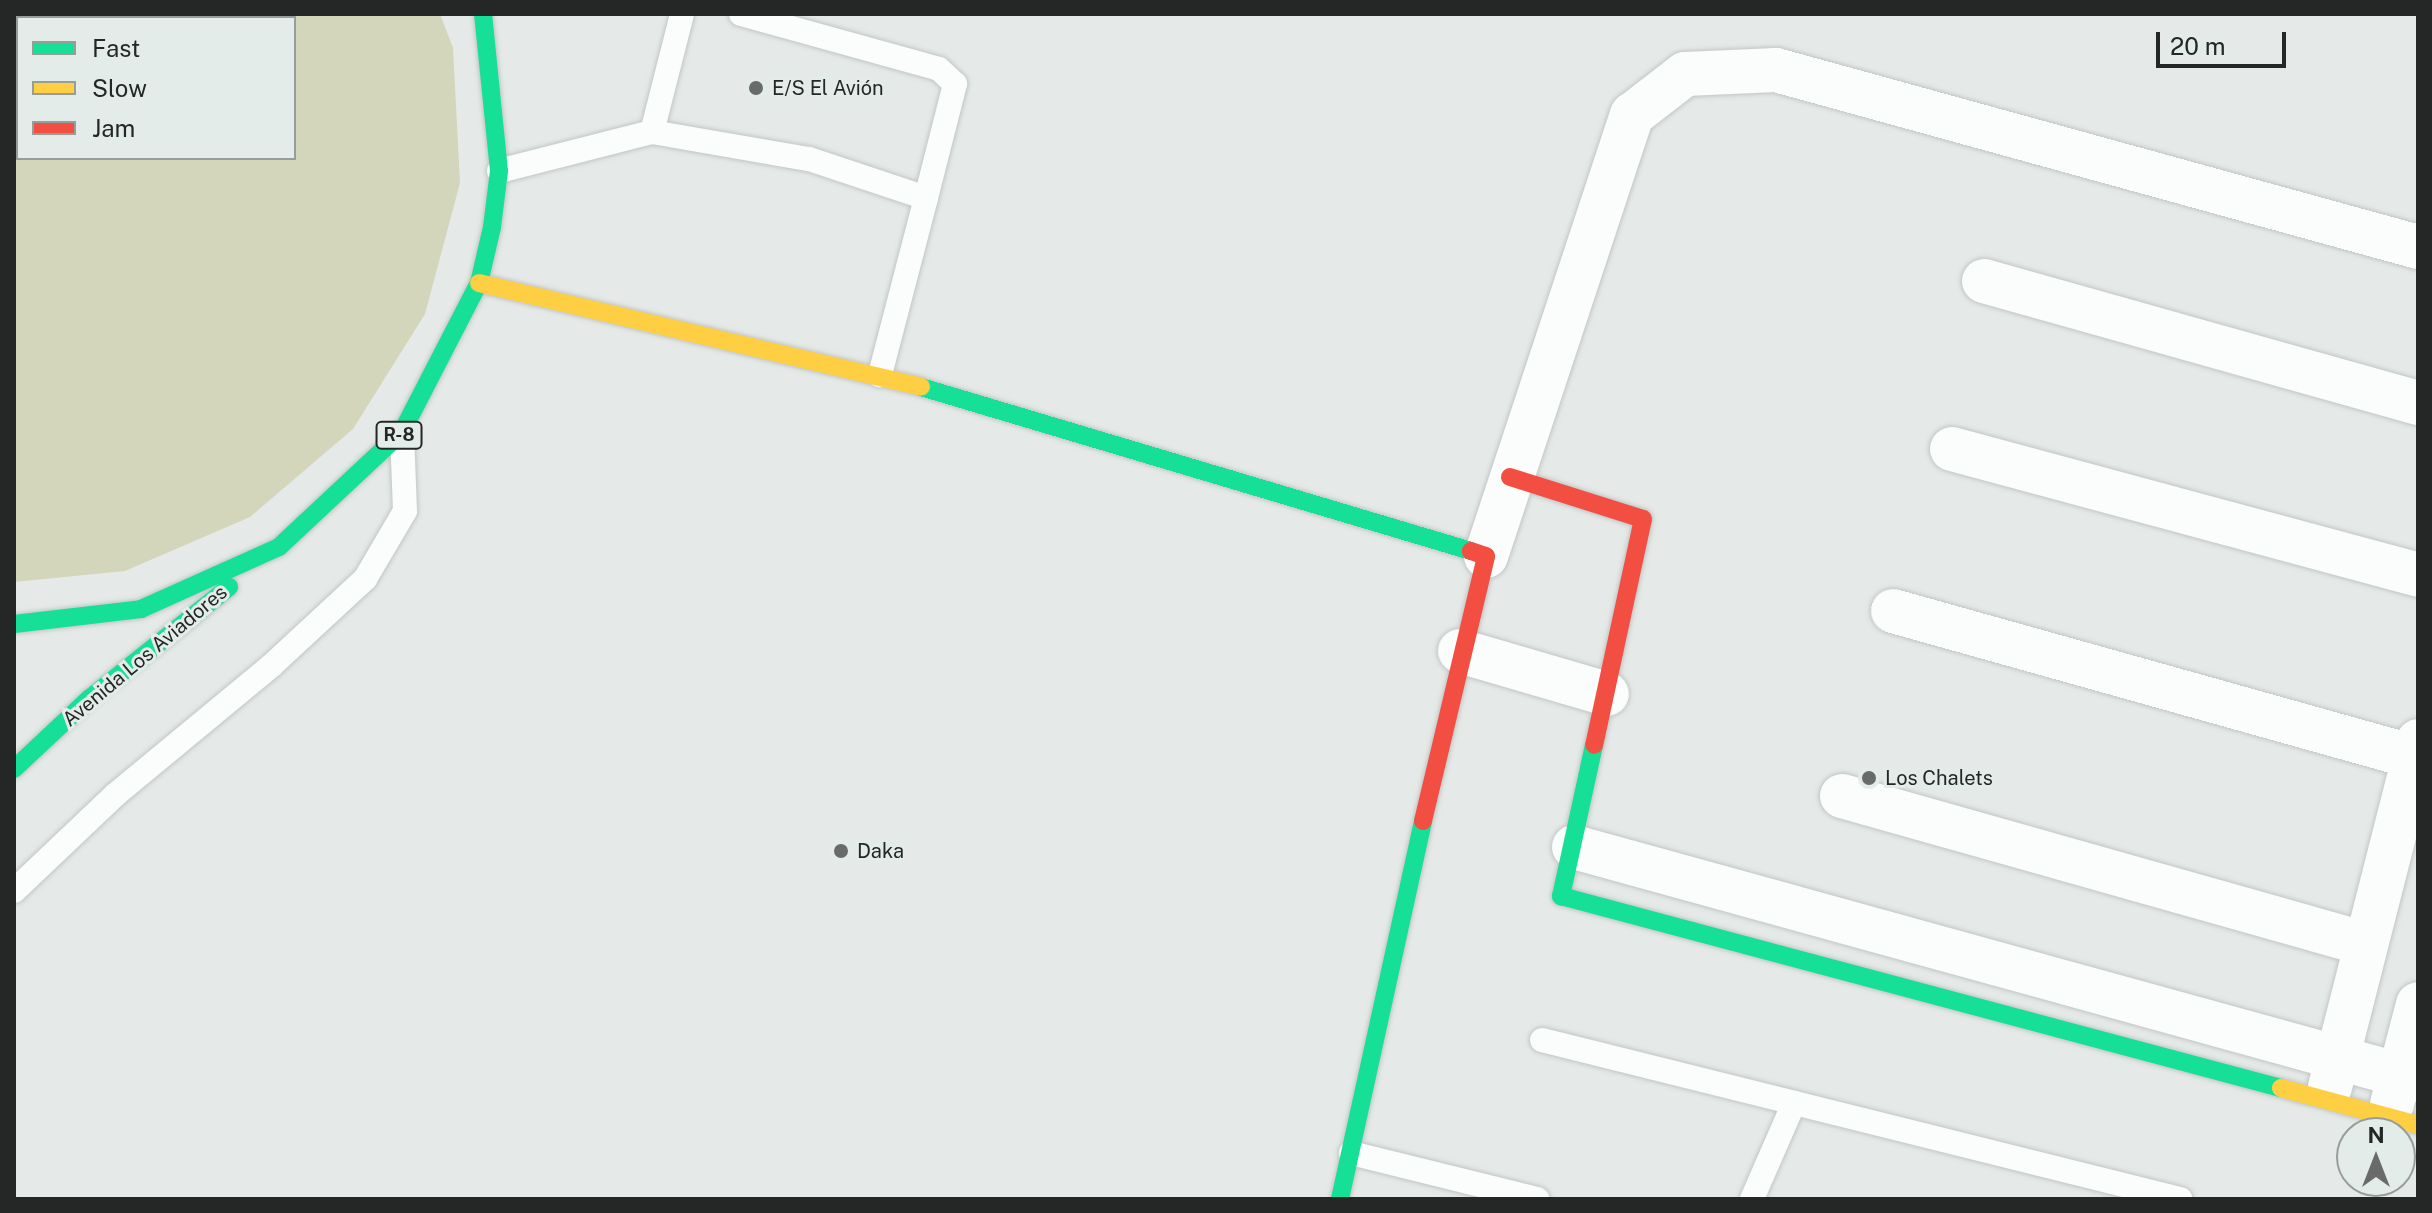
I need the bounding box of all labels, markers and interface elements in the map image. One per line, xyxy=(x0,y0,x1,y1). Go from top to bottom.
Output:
legend xyxy=(16,16,296,160)
scale bar xyxy=(2160,16,2290,66)
text: 20 m xyxy=(2170,32,2226,60)
text: Fast xyxy=(92,34,140,62)
text: Slow xyxy=(92,74,147,102)
place label: E/S El Avión xyxy=(772,76,884,100)
marker: E/S El Avión xyxy=(747,79,765,97)
text: Jam xyxy=(92,114,135,142)
road number: R-8 xyxy=(375,421,423,449)
street label: Avenida Los Aviadores xyxy=(58,580,232,732)
place label: Los Chalets xyxy=(1885,766,1993,790)
marker: Los Chalets xyxy=(1860,769,1878,787)
place label: Daka xyxy=(857,839,904,863)
marker: Daka xyxy=(832,842,850,860)
north arrow xyxy=(2336,1117,2416,1197)
text: N xyxy=(2367,1122,2385,1148)

